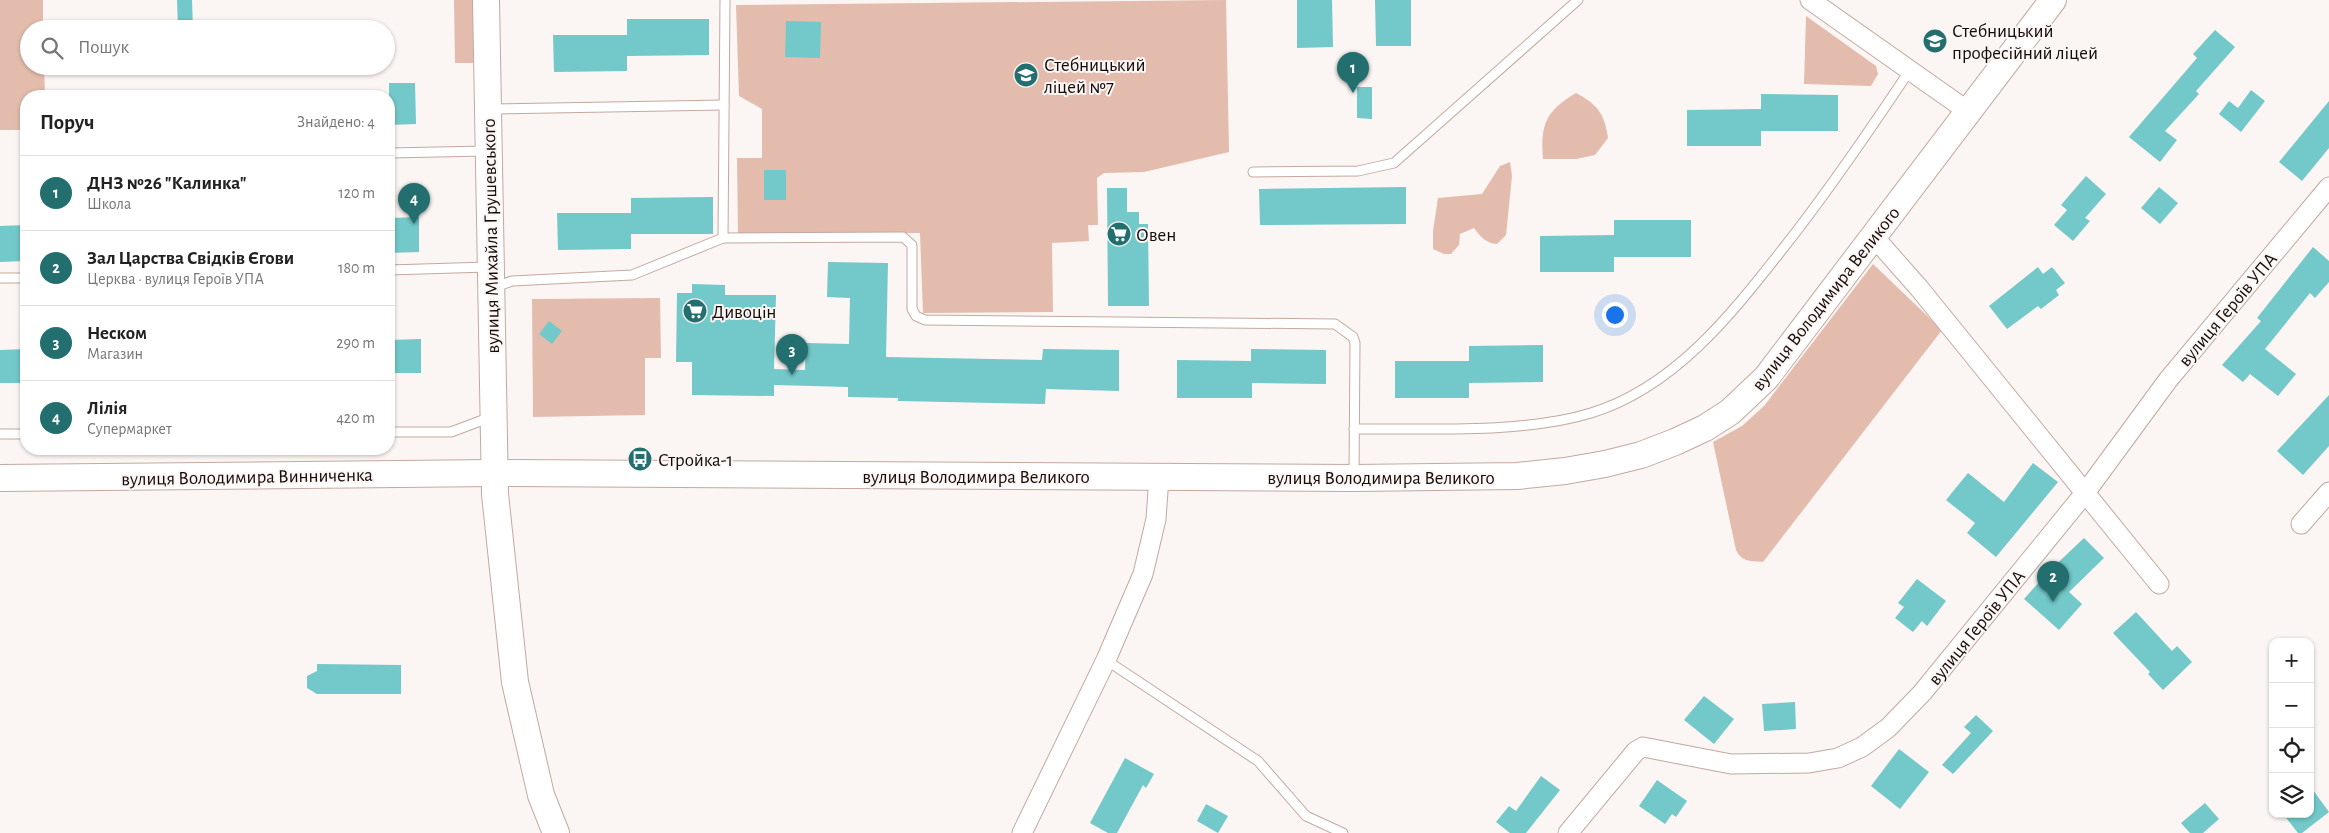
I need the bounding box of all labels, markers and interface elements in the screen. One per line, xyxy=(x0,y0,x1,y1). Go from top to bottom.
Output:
search box xyxy=(20,20,395,75)
place label: Стебницький професійний ліцей xyxy=(1952,22,2098,63)
school or university icon: Стебницький професійний ліцей xyxy=(1922,28,1948,54)
icon: search xyxy=(38,34,66,62)
text: Пошук xyxy=(78,38,129,57)
pin: 1 xyxy=(1337,52,1369,93)
place label: Стебницький ліцей №7 xyxy=(1044,56,1145,97)
school or university icon: Стебницький ліцей №7 xyxy=(1013,62,1039,88)
text: Поруч xyxy=(40,112,94,133)
text: Знайдено: 4 xyxy=(297,114,375,130)
street label: вулиця Михайла Грушевського xyxy=(480,118,503,354)
text: ДНЗ №26 "Калинка" xyxy=(87,174,246,193)
pin: 4 xyxy=(398,183,430,224)
text: 1 xyxy=(53,185,59,201)
text: 120 m xyxy=(338,185,375,201)
text: Школа xyxy=(87,196,131,212)
street label: вулиця Володимира Великого xyxy=(1749,203,1904,394)
supermarket icon: Овен xyxy=(1106,221,1132,247)
place label: Овен xyxy=(1136,226,1177,245)
text: Зал Царства Свідків Єгови xyxy=(87,249,294,268)
street label: вулиця Героїв УПА xyxy=(2175,250,2281,370)
text: 2 xyxy=(52,260,60,276)
text: 180 m xyxy=(338,260,375,276)
text: Церква · вулиця Героїв УПА xyxy=(87,271,264,287)
supermarket icon: Дивоцін xyxy=(682,298,708,324)
your location xyxy=(1602,302,1628,328)
place label: Дивоцін xyxy=(712,303,777,322)
text: Неском xyxy=(87,324,147,343)
pin: 3 xyxy=(776,334,808,375)
text: 3 xyxy=(53,335,59,351)
text: 290 m xyxy=(336,335,375,351)
text: Магазин xyxy=(87,346,143,362)
text: Лілія xyxy=(87,399,127,418)
text: 4 xyxy=(52,410,60,426)
text: 420 m xyxy=(336,410,375,426)
text: Супермаркет xyxy=(87,421,172,437)
bus stop icon: Стройка-1 xyxy=(627,446,653,472)
place label: Стройка-1 xyxy=(658,451,733,470)
street label: вулиця Володимира Винниченка xyxy=(121,466,373,489)
street label: вулиця Володимира Великого xyxy=(862,468,1090,487)
street label: вулиця Володимира Великого xyxy=(1267,469,1495,488)
pin: 2 xyxy=(2037,561,2069,602)
street label: вулиця Героїв УПА xyxy=(1925,567,2029,689)
map controls xyxy=(2269,638,2314,818)
button: + xyxy=(2269,638,2314,683)
button: − xyxy=(2269,683,2314,728)
button: locate xyxy=(2269,728,2314,773)
button: layers xyxy=(2269,773,2314,818)

